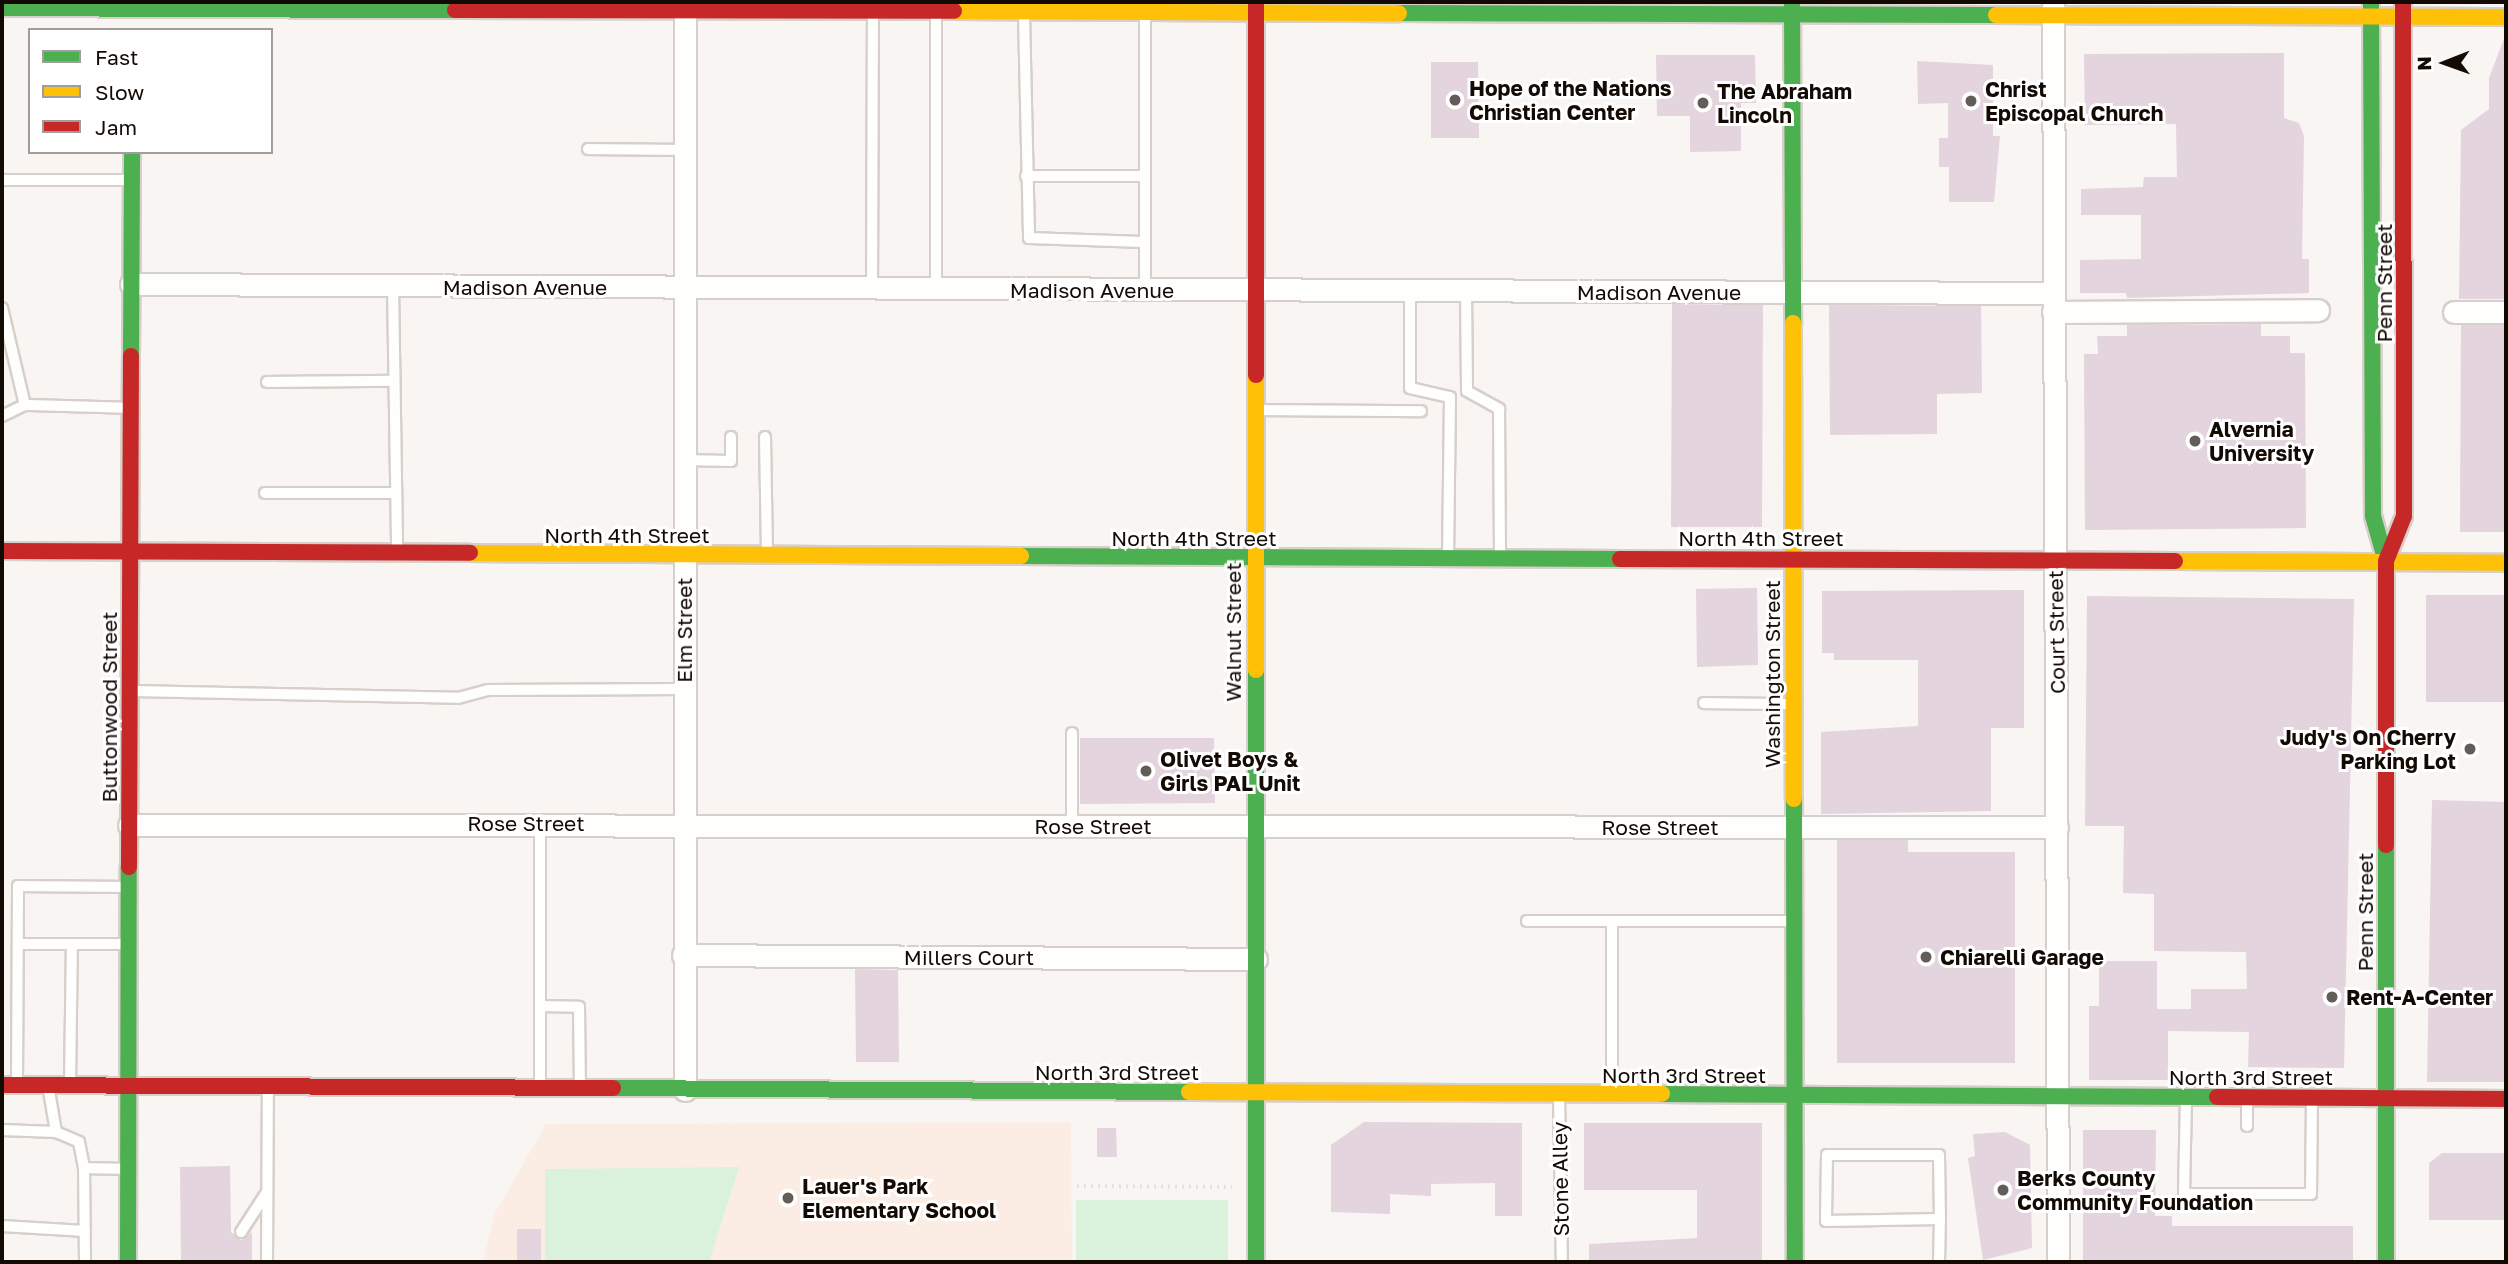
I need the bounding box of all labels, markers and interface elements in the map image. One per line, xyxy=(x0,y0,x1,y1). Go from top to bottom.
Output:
legend xyxy=(28,28,273,154)
north arrow xyxy=(2410,28,2480,98)
text: Fast xyxy=(95,44,138,70)
text: N xyxy=(2412,56,2435,71)
place label: Hope of the Nations Christian Center xyxy=(1469,75,1672,125)
place label: Christ Episcopal Church xyxy=(1985,76,2163,126)
place label: The Abraham Lincoln xyxy=(1717,78,1852,128)
text: Slow xyxy=(95,79,144,105)
marker: Hope of the Nations Christian Center xyxy=(1447,92,1463,108)
marker: Christ Episcopal Church xyxy=(1963,93,1979,109)
marker: The Abraham Lincoln xyxy=(1695,95,1711,111)
text: Jam xyxy=(95,114,137,140)
street label: Penn Street xyxy=(2371,224,2397,342)
street label: Madison Avenue xyxy=(443,274,607,300)
street label: Madison Avenue xyxy=(1010,277,1174,303)
street label: Madison Avenue xyxy=(1577,279,1741,305)
place label: Alvernia University xyxy=(2209,416,2314,466)
marker: Alvernia University xyxy=(2187,433,2203,449)
street label: North 4th Street xyxy=(544,522,710,548)
street label: North 4th Street xyxy=(1111,525,1277,551)
street label: North 4th Street xyxy=(1678,525,1844,551)
street label: Walnut Street xyxy=(1220,562,1246,702)
street label: Court Street xyxy=(2042,570,2070,694)
street label: Elm Street xyxy=(671,577,697,683)
street label: Washington Street xyxy=(1759,580,1785,768)
street label: Buttonwood Street xyxy=(96,612,122,802)
place label: Judy's On Cherry Parking Lot xyxy=(2280,724,2456,774)
marker: Judy's On Cherry Parking Lot xyxy=(2462,741,2478,757)
place label: Olivet Boys & Girls PAL Unit xyxy=(1160,746,1300,796)
marker: Olivet Boys & Girls PAL Unit xyxy=(1138,763,1154,779)
street label: Rose Street xyxy=(467,810,585,836)
street label: Rose Street xyxy=(1034,813,1152,839)
street label: Rose Street xyxy=(1601,814,1719,840)
street label: Penn Street xyxy=(2352,853,2378,971)
street label: Millers Court xyxy=(904,944,1034,970)
place label: Chiarelli Garage xyxy=(1940,944,2104,970)
marker: Chiarelli Garage xyxy=(1918,949,1934,965)
place label: Rent-A-Center xyxy=(2346,984,2493,1010)
marker: Rent-A-Center xyxy=(2324,989,2340,1005)
street label: North 3rd Street xyxy=(1035,1059,1199,1085)
street label: North 3rd Street xyxy=(1602,1062,1766,1088)
street label: North 3rd Street xyxy=(2169,1064,2333,1090)
street label: Stone Alley xyxy=(1546,1121,1574,1237)
place label: Berks County Community Foundation xyxy=(2017,1165,2253,1215)
place label: Lauer's Park Elementary School xyxy=(802,1173,996,1223)
marker: Berks County Community Foundation xyxy=(1995,1182,2011,1198)
marker: Lauer's Park Elementary School xyxy=(780,1190,796,1206)

